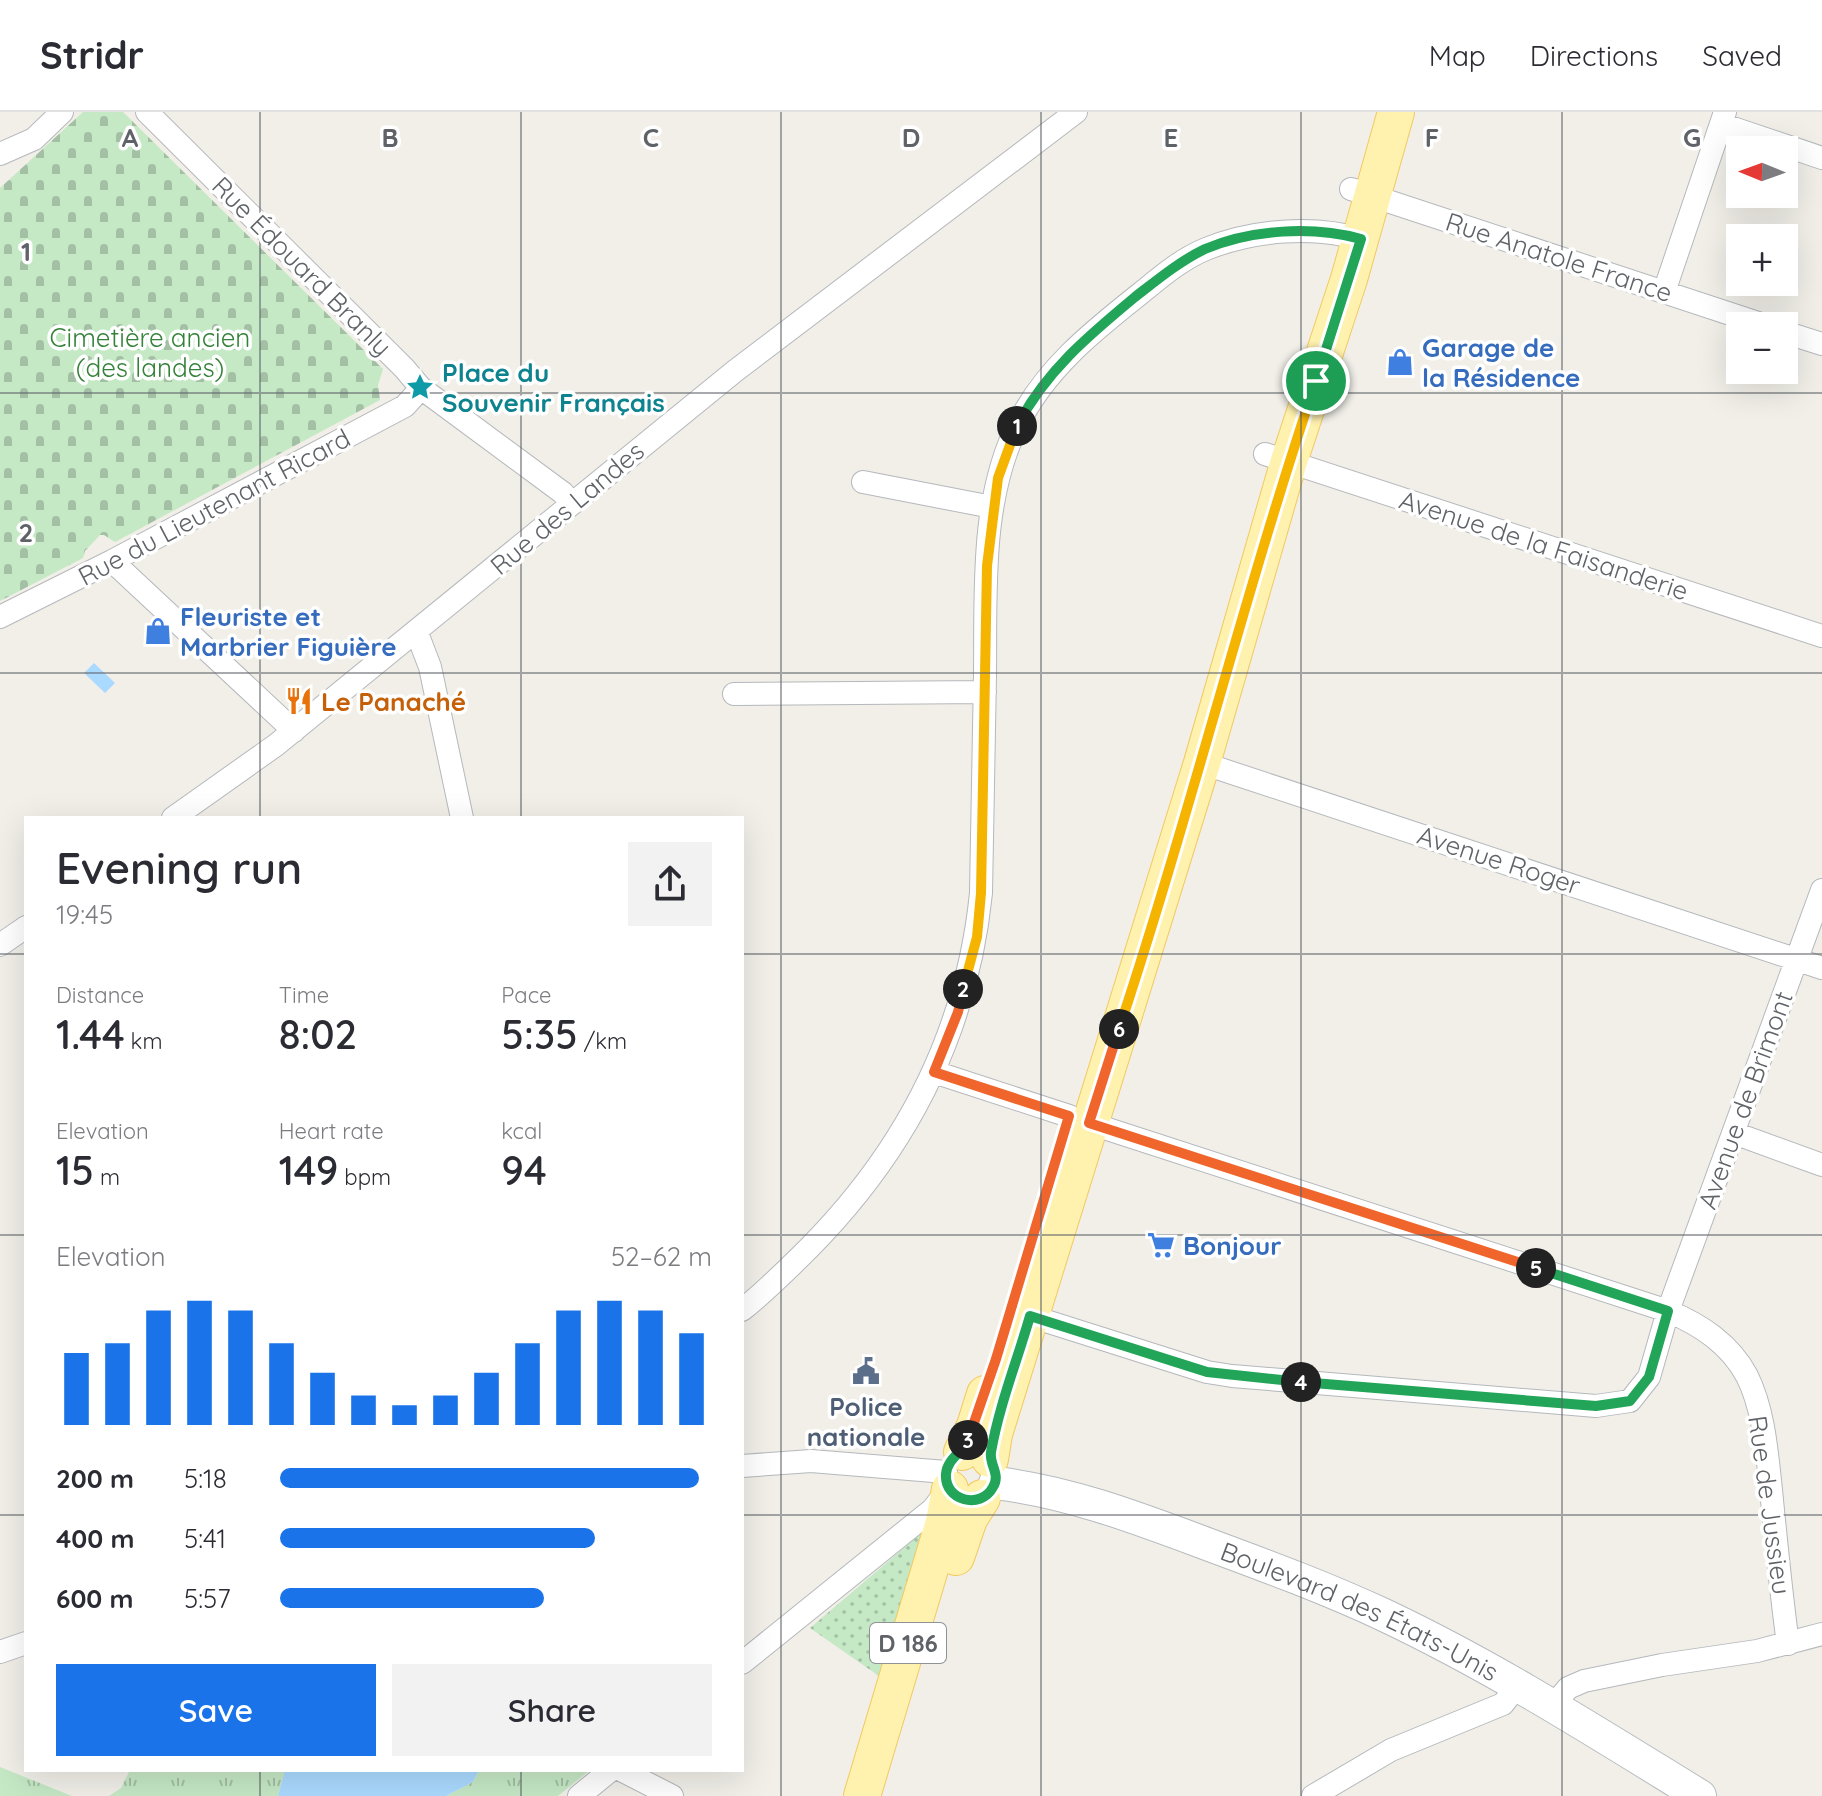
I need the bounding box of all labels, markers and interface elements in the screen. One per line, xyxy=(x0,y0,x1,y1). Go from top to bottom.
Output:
text: Stridr xyxy=(40,31,144,79)
text: Map xyxy=(1429,38,1486,73)
text: Directions xyxy=(1530,38,1658,73)
text: Saved xyxy=(1702,38,1782,73)
text: A xyxy=(122,121,139,154)
text: B xyxy=(381,121,399,154)
text: C xyxy=(643,121,659,154)
text: D xyxy=(902,121,920,154)
text: E xyxy=(1164,121,1178,154)
text: F xyxy=(1425,121,1439,154)
text: G xyxy=(1683,121,1701,154)
north arrow xyxy=(1726,136,1798,208)
map controls xyxy=(1726,136,1798,384)
street label: Rue Édouard Branly xyxy=(205,169,399,363)
street label: Rue Anatole France xyxy=(1441,205,1677,309)
button: + xyxy=(1726,224,1798,296)
text: 1 xyxy=(21,235,31,268)
button: − xyxy=(1726,312,1798,384)
park label: Cimetière ancien (des landes) xyxy=(50,321,250,384)
place label: Garage de la Résidence xyxy=(1422,331,1580,394)
pin xyxy=(1282,347,1350,415)
shop icon: Garage de la Résidence xyxy=(1385,347,1415,377)
place label: Place du Souvenir Français xyxy=(442,356,665,419)
icon: arrive xyxy=(1294,359,1338,403)
place icon: Place du Souvenir Français xyxy=(405,372,435,402)
pin: 1 xyxy=(997,406,1037,446)
text: 1 xyxy=(1013,412,1021,440)
street label: Rue du Lieutenant Ricard xyxy=(72,421,356,593)
street label: Rue des Landes xyxy=(483,434,651,582)
street label: Avenue de la Faisanderie xyxy=(1395,483,1693,607)
text: 2 xyxy=(19,516,33,549)
place label: Fleuriste et Marbrier Figuière xyxy=(180,600,396,663)
shop icon: Fleuriste et Marbrier Figuière xyxy=(143,616,173,646)
place label: Le Panaché xyxy=(321,685,466,718)
restaurant icon: Le Panaché xyxy=(284,686,314,716)
street label: Avenue Roger xyxy=(1413,818,1585,902)
text: Evening run xyxy=(56,840,302,895)
button: share xyxy=(628,842,712,926)
text: 19:45 xyxy=(56,898,113,931)
pin: 2 xyxy=(943,969,983,1009)
text: 2 xyxy=(957,975,969,1003)
text: Distance xyxy=(56,981,144,1009)
text: Time xyxy=(279,981,329,1009)
text: Pace xyxy=(501,981,552,1009)
street label: Avenue de Brimont xyxy=(1690,987,1800,1213)
text: 1.44 xyxy=(56,1009,125,1059)
text: 8:02 xyxy=(279,1009,357,1059)
text: 5:35 xyxy=(501,1009,578,1059)
pin: 6 xyxy=(1099,1009,1139,1049)
text: 6 xyxy=(1113,1015,1125,1043)
text: km xyxy=(125,1027,162,1055)
text: /km xyxy=(578,1027,627,1055)
text: Elevation xyxy=(56,1117,149,1145)
text: Heart rate xyxy=(279,1117,384,1145)
text: kcal xyxy=(501,1117,542,1145)
text: 15 xyxy=(56,1145,94,1195)
text: 149 xyxy=(279,1145,338,1195)
text: 94 xyxy=(501,1145,547,1195)
text: m xyxy=(94,1163,120,1191)
text: bpm xyxy=(338,1163,391,1191)
place label: Bonjour xyxy=(1183,1229,1282,1262)
supermarket icon: Bonjour xyxy=(1146,1230,1176,1260)
text: Elevation xyxy=(56,1240,166,1273)
text: 52–62 m xyxy=(611,1240,712,1273)
pin: 5 xyxy=(1516,1248,1556,1288)
text: 5 xyxy=(1530,1254,1542,1282)
public building icon: Police nationale xyxy=(851,1356,881,1386)
pin: 4 xyxy=(1281,1362,1321,1402)
text: 4 xyxy=(1295,1368,1307,1396)
place label: Police nationale xyxy=(807,1390,925,1453)
street label: Rue de Jussieu xyxy=(1741,1413,1799,1597)
pin: 3 xyxy=(948,1420,988,1460)
text: 3 xyxy=(962,1426,974,1454)
text: 200 m xyxy=(56,1462,134,1495)
text: 5:18 xyxy=(184,1462,227,1495)
text: 400 m xyxy=(56,1522,134,1555)
text: 5:41 xyxy=(184,1522,226,1555)
street label: Boulevard des États-Unis xyxy=(1216,1534,1505,1688)
text: 600 m xyxy=(56,1582,134,1615)
text: 5:57 xyxy=(184,1582,231,1615)
road number: D 186 xyxy=(870,1623,946,1663)
button: Save xyxy=(56,1664,376,1756)
button: Share xyxy=(392,1664,712,1756)

